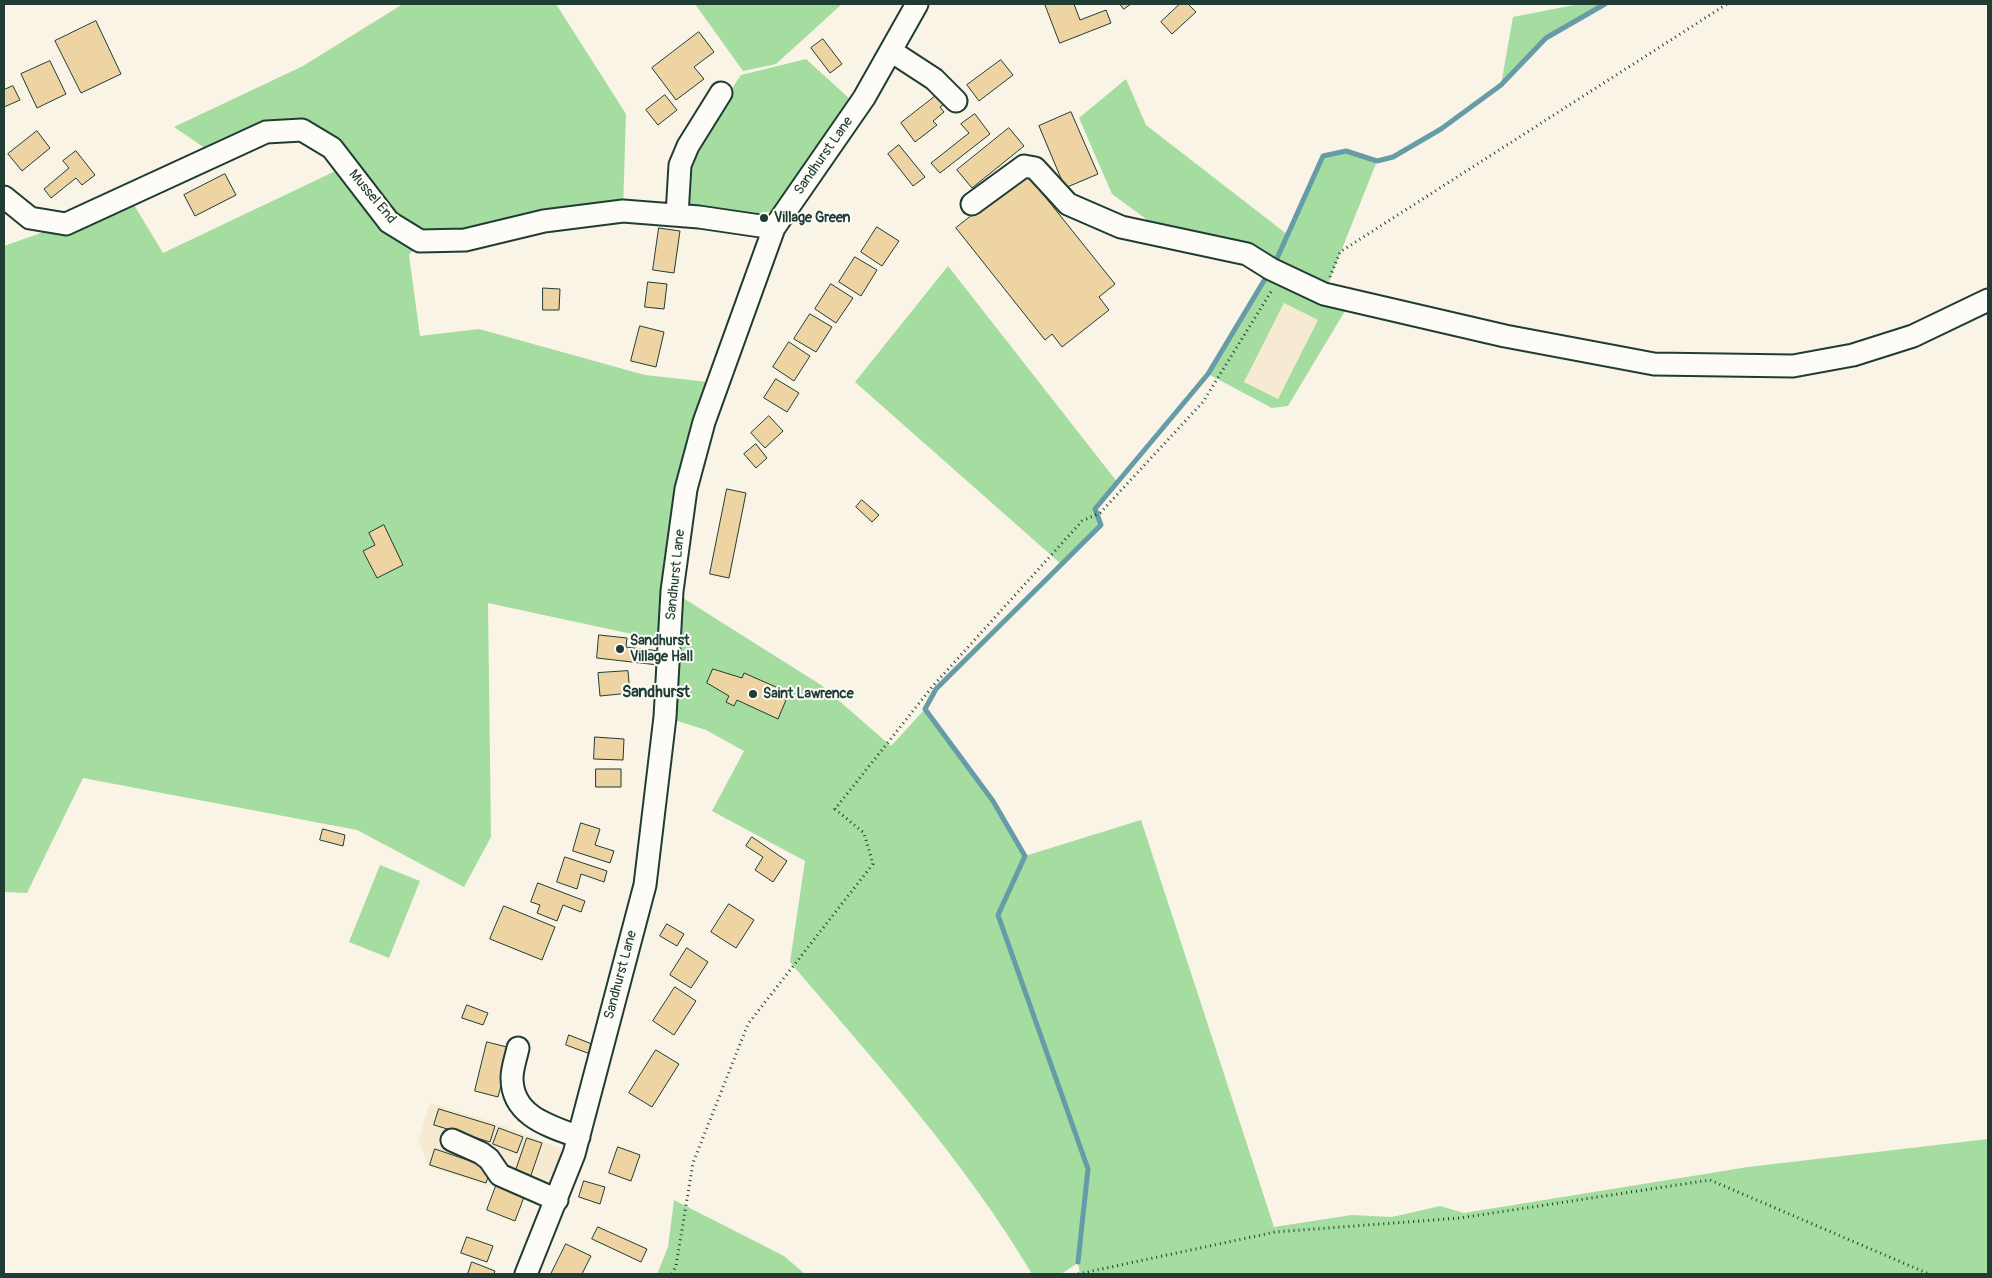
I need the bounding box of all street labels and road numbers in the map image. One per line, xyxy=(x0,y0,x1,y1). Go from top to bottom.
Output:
street label: Sandhurst Lane xyxy=(791,114,857,198)
street label: Mussel End xyxy=(345,167,399,227)
street label: Sandhurst Lane xyxy=(663,529,689,621)
street label: Sandhurst Lane xyxy=(601,929,641,1021)

